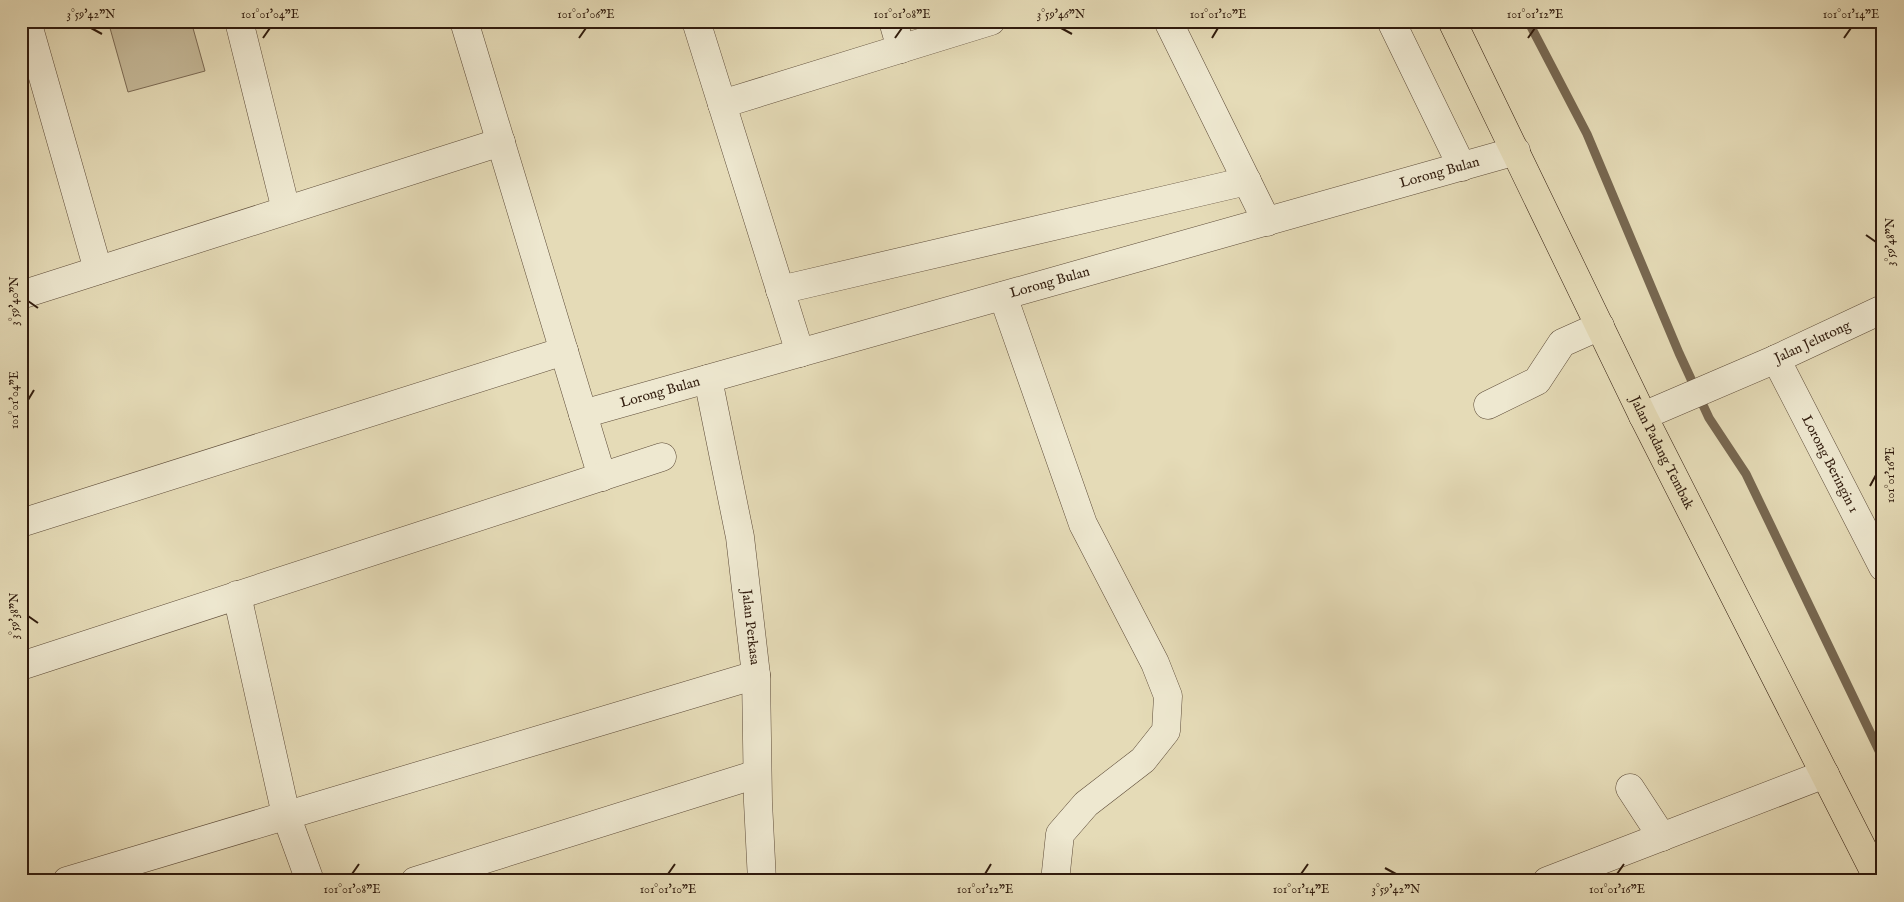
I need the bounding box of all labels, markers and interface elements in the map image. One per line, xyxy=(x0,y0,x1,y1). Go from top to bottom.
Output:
text: 3°59'42"N xyxy=(66,7,116,22)
text: 101°01'04"E xyxy=(241,7,299,22)
text: 101°01'06"E xyxy=(557,7,615,22)
text: 101°01'08"E xyxy=(874,7,930,22)
text: 3°59'46"N xyxy=(1037,7,1086,22)
text: 101°01'10"E xyxy=(1190,7,1246,22)
text: 101°01'12"E xyxy=(1507,7,1563,22)
text: 101°01'14"E xyxy=(1823,7,1879,22)
street label: Lorong Bulan xyxy=(1398,153,1482,192)
text: 3°59'48"N xyxy=(1883,217,1898,266)
street label: Lorong Bulan xyxy=(1008,262,1092,302)
text: 3°59'40"N xyxy=(7,276,22,326)
street label: Jalan Jelutong xyxy=(1770,316,1854,368)
text: 101°01'04"E xyxy=(7,371,22,429)
street label: Lorong Bulan xyxy=(618,372,703,412)
street label: Jalan Padang Tembak xyxy=(1625,391,1698,513)
street label: Lorong Beringin 1 xyxy=(1797,412,1863,516)
text: 101°01'16"E xyxy=(1883,447,1898,503)
street label: Jalan Perkasa xyxy=(737,586,764,667)
text: 3°59'38"N xyxy=(7,592,22,639)
text: 101°01'08"E xyxy=(324,882,380,897)
text: 101°01'10"E xyxy=(640,882,696,897)
text: 101°01'12"E xyxy=(957,882,1013,897)
text: 101°01'14"E xyxy=(1273,882,1329,897)
text: 3°59'42"N xyxy=(1371,882,1421,897)
text: 101°01'16"E xyxy=(1589,882,1645,897)

